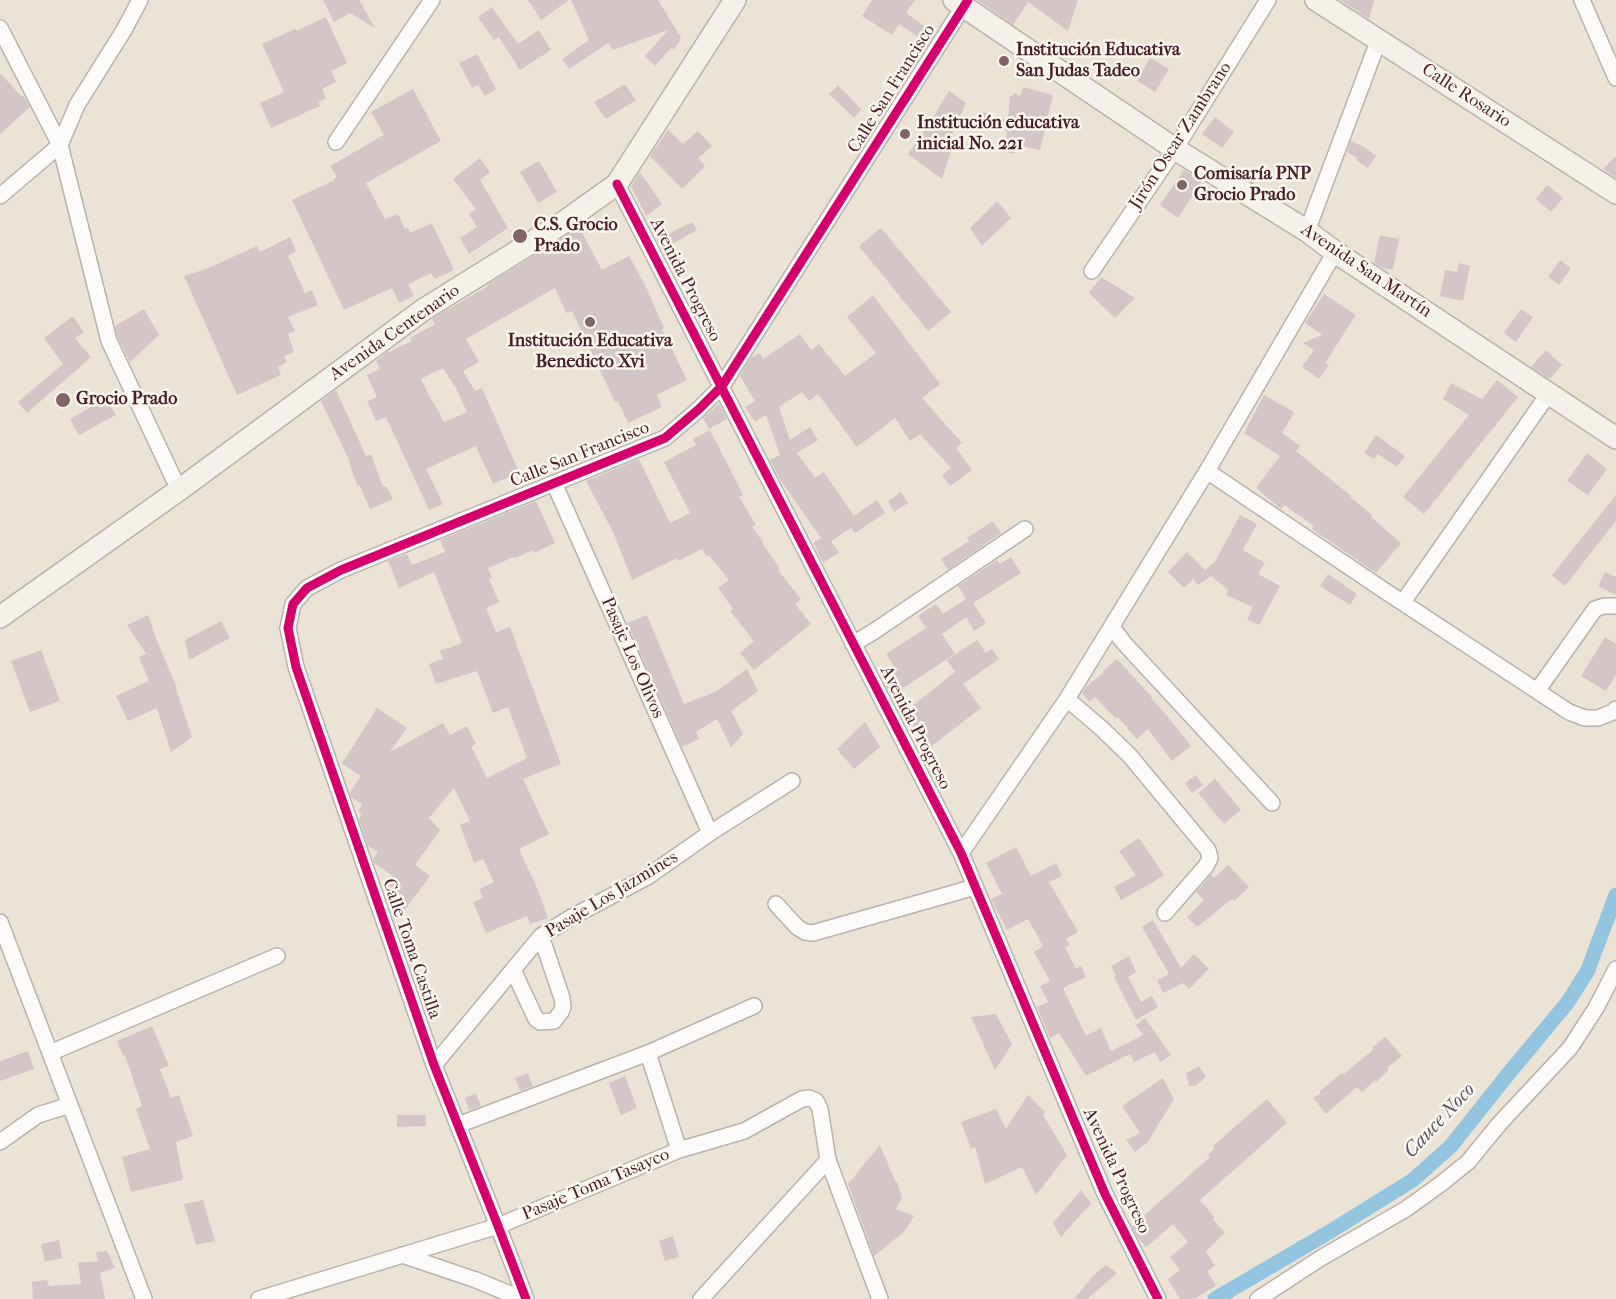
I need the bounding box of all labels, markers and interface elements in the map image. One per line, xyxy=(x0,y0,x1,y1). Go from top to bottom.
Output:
street label: Calle San Francisco xyxy=(844,21,940,157)
place label: Institución Educativa San Judas Tadeo xyxy=(1016,40,1180,82)
marker: Institución Educativa San Judas Tadeo xyxy=(997,54,1011,68)
street label: Jirón Oscar Zambrano xyxy=(1125,58,1237,214)
street label: Calle Rosario xyxy=(1417,59,1515,133)
place label: Institución educativa inicial No. 221 xyxy=(917,113,1079,156)
marker: Institución educativa inicial No. 221 xyxy=(898,127,912,141)
place label: Comisaría PNP Grocio Prado xyxy=(1194,164,1311,207)
marker: Comisaría PNP Grocio Prado xyxy=(1175,178,1189,192)
place label: C.S. Grocio Prado xyxy=(534,215,618,258)
street label: Avenida Progreso xyxy=(645,215,725,345)
street label: Avenida San Martín xyxy=(1296,219,1436,323)
marker: C.S. Grocio Prado xyxy=(511,227,529,245)
street label: Avenida Centenario xyxy=(326,280,464,386)
marker: Institución Educativa Benedicto Xvi xyxy=(583,315,597,329)
place label: Institución Educativa Benedicto Xvi xyxy=(508,331,672,374)
place label: Grocio Prado xyxy=(76,389,177,411)
marker: Grocio Prado xyxy=(54,391,72,409)
street label: Calle San Francisco xyxy=(507,417,653,493)
street label: Pasaje Los Olivos xyxy=(596,594,668,722)
street label: Avenida Progreso xyxy=(875,663,955,793)
street label: Pasaje Los Jazmines xyxy=(542,847,682,943)
street label: Calle Toma Castilla xyxy=(377,876,445,1022)
water label: Cauce Noco xyxy=(1399,1079,1481,1163)
street label: Avenida Progreso xyxy=(1077,1105,1155,1237)
street label: Pasaje Toma Tasayco xyxy=(519,1144,673,1226)

